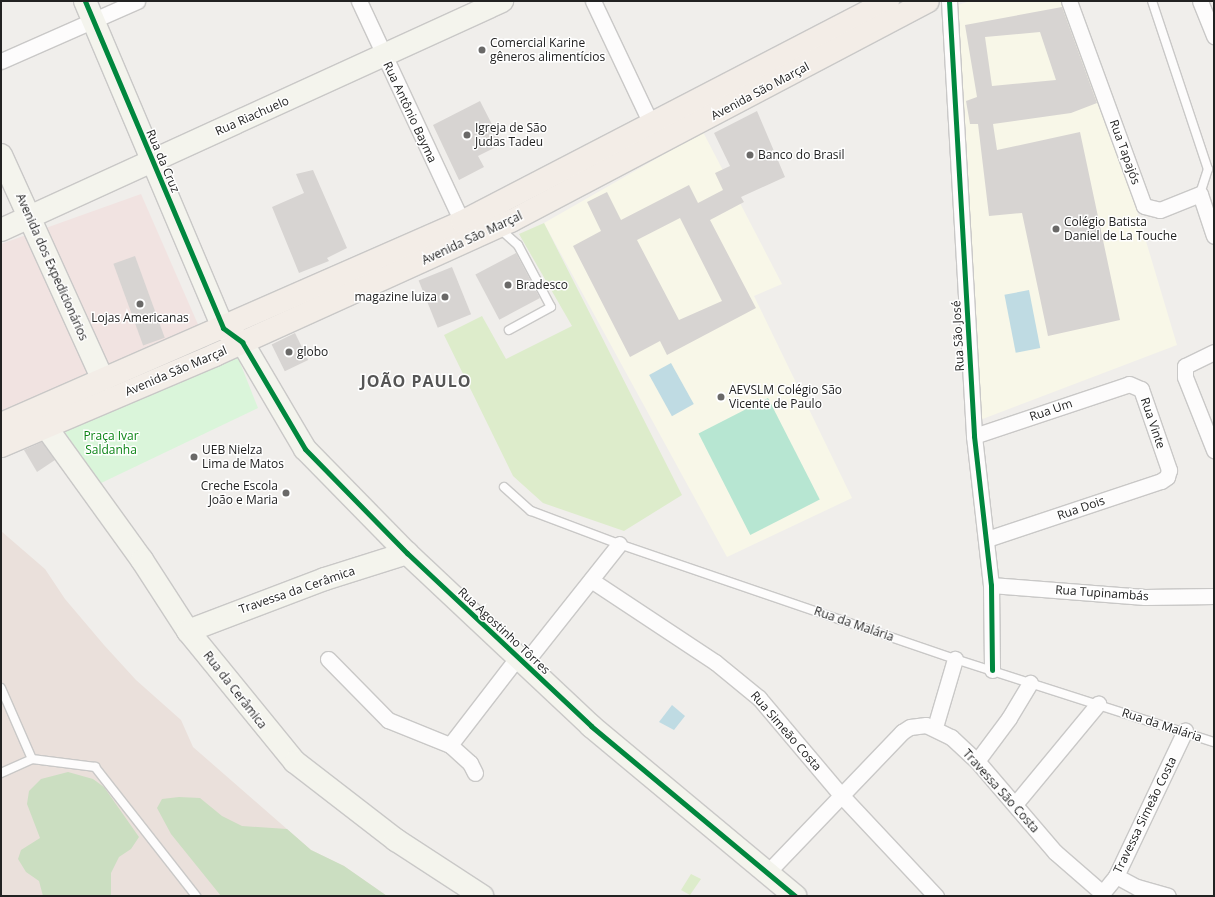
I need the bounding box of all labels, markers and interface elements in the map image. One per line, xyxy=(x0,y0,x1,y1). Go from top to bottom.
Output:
place label: Comercial Karine gêneros alimentícios xyxy=(490,36,605,64)
marker: Comercial Karine gêneros alimentícios xyxy=(477,45,487,55)
street label: Rua Antônio Bayma xyxy=(380,59,440,165)
street label: Avenida São Marçal xyxy=(708,59,812,123)
street label: Rua Riachuelo xyxy=(213,93,291,139)
street label: Rua Tapajós xyxy=(1107,118,1143,186)
place label: Igreja de São Judas Tadeu xyxy=(475,121,547,149)
street label: Rua da Cruz xyxy=(143,127,183,195)
marker: Igreja de São Judas Tadeu xyxy=(462,130,472,140)
place label: Banco do Brasil xyxy=(758,148,845,162)
marker: Banco do Brasil xyxy=(745,150,755,160)
street label: Avenida dos Expedicionários xyxy=(13,191,91,343)
street label: Avenida São Marçal xyxy=(419,208,525,268)
place label: Colégio Batista Daniel de La Touche xyxy=(1064,215,1177,243)
marker: Colégio Batista Daniel de La Touche xyxy=(1051,224,1061,234)
place label: Bradesco xyxy=(516,278,568,292)
marker: Bradesco xyxy=(503,280,513,290)
place label: magazine luiza xyxy=(354,290,437,304)
marker: magazine luiza xyxy=(440,292,450,302)
marker: Lojas Americanas xyxy=(135,299,145,309)
street label: Rua São José xyxy=(949,300,967,372)
place label: Lojas Americanas xyxy=(91,311,189,325)
street label: Avenida São Marçal xyxy=(123,343,229,399)
place label: globo xyxy=(297,345,328,359)
marker: globo xyxy=(284,347,294,357)
district label: JOÃO PAULO xyxy=(361,371,471,391)
place label: AEVSLM Colégio São Vicente de Paulo xyxy=(729,383,842,411)
marker: AEVSLM Colégio São Vicente de Paulo xyxy=(716,392,726,402)
street label: Rua Um xyxy=(1028,396,1074,424)
street label: Rua Vinte xyxy=(1138,396,1168,450)
park label: Praça Ivar Saldanha xyxy=(83,429,139,457)
place label: UEB Nielza Lima de Matos xyxy=(202,443,284,471)
marker: UEB Nielza Lima de Matos xyxy=(189,452,199,462)
place label: Creche Escola João e Maria xyxy=(201,479,278,507)
marker: Creche Escola João e Maria xyxy=(281,488,291,498)
street label: Rua Dois xyxy=(1055,493,1107,523)
street label: Travessa da Cerâmica xyxy=(237,563,357,617)
street label: Rua Tupinambás xyxy=(1055,583,1149,603)
street label: Rua Agostinho Tôrres xyxy=(455,585,553,677)
street label: Rua da Malária xyxy=(812,604,896,644)
street label: Rua da Cerâmica xyxy=(200,648,270,732)
street label: Rua Simeão Costa xyxy=(748,688,824,774)
street label: Rua da Malária xyxy=(1120,705,1204,745)
street label: Travessa São Costa xyxy=(960,746,1042,836)
street label: Travessa Simeão Costa xyxy=(1110,754,1180,876)

